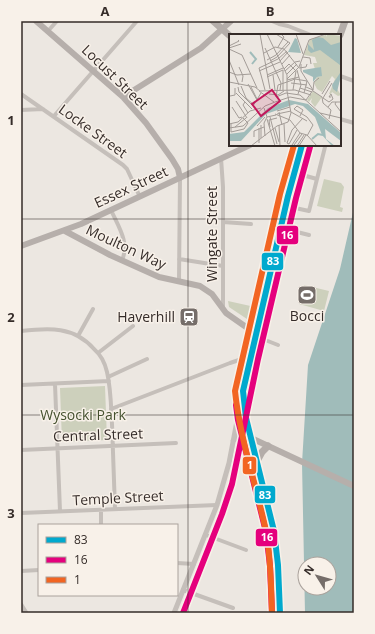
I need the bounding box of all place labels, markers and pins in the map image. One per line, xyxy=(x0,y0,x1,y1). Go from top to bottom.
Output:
sports icon: Bocci xyxy=(296,284,318,306)
station icon: Haverhill xyxy=(178,306,200,328)
place label: Bocci xyxy=(290,306,324,325)
place label: Haverhill xyxy=(117,307,175,326)

